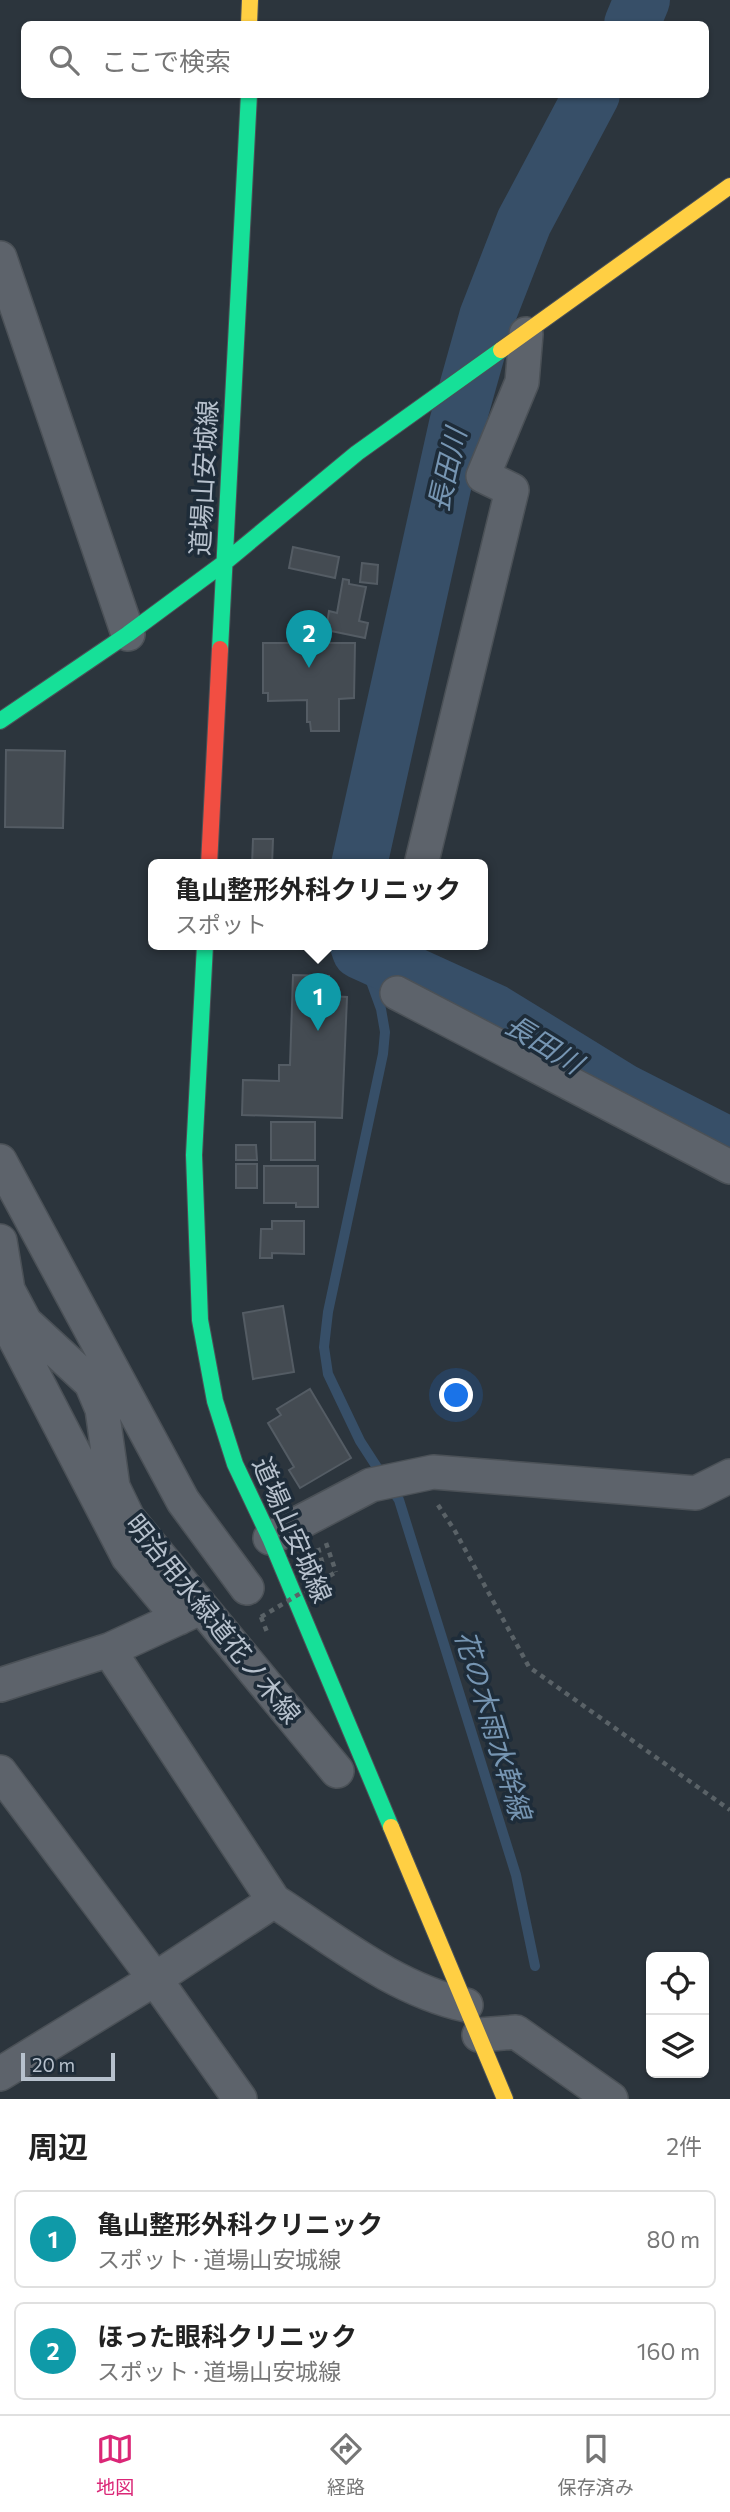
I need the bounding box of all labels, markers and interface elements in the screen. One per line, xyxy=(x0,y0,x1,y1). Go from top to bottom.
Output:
search box xyxy=(21,21,709,98)
icon: search xyxy=(45,41,83,79)
text: ここで検索 xyxy=(101,45,231,76)
street label: 道場山安城線 xyxy=(183,399,222,557)
water label: 長田川 xyxy=(420,422,473,515)
pin: 2 xyxy=(286,610,332,668)
popup xyxy=(148,859,488,950)
text: 亀山整形外科クリニック xyxy=(175,873,461,904)
text: スポット xyxy=(175,910,267,938)
pin: 1 xyxy=(295,973,341,1031)
water label: 長田川 xyxy=(500,1006,592,1081)
your location xyxy=(439,1378,473,1412)
street label: 道場山安城線 xyxy=(247,1452,339,1607)
street label: 明治用水緑道花ノ木線 xyxy=(120,1507,308,1729)
water label: 花の木雨水幹線 xyxy=(449,1626,540,1826)
map controls xyxy=(646,1952,709,2078)
button: locate xyxy=(646,1952,709,2015)
button: layers xyxy=(646,2015,709,2078)
scale bar xyxy=(21,2050,116,2082)
text: 20 m xyxy=(32,2053,75,2076)
text: 周辺 xyxy=(28,2127,88,2164)
text: 2件 xyxy=(666,2132,702,2160)
text: 亀山整形外科クリニック xyxy=(97,2208,383,2239)
text: 1 xyxy=(48,2225,58,2253)
text: 80 m xyxy=(647,2225,700,2253)
text: スポット · 道場山安城線 xyxy=(97,2245,341,2273)
text: ほった眼科クリニック xyxy=(97,2320,357,2351)
text: 2 xyxy=(46,2337,60,2365)
text: 160 m xyxy=(637,2337,700,2365)
text: スポット · 道場山安城線 xyxy=(97,2357,341,2385)
tab: 地図 xyxy=(96,2430,134,2499)
tab: 経路 xyxy=(327,2430,365,2499)
tab: 保存済み xyxy=(558,2430,634,2499)

